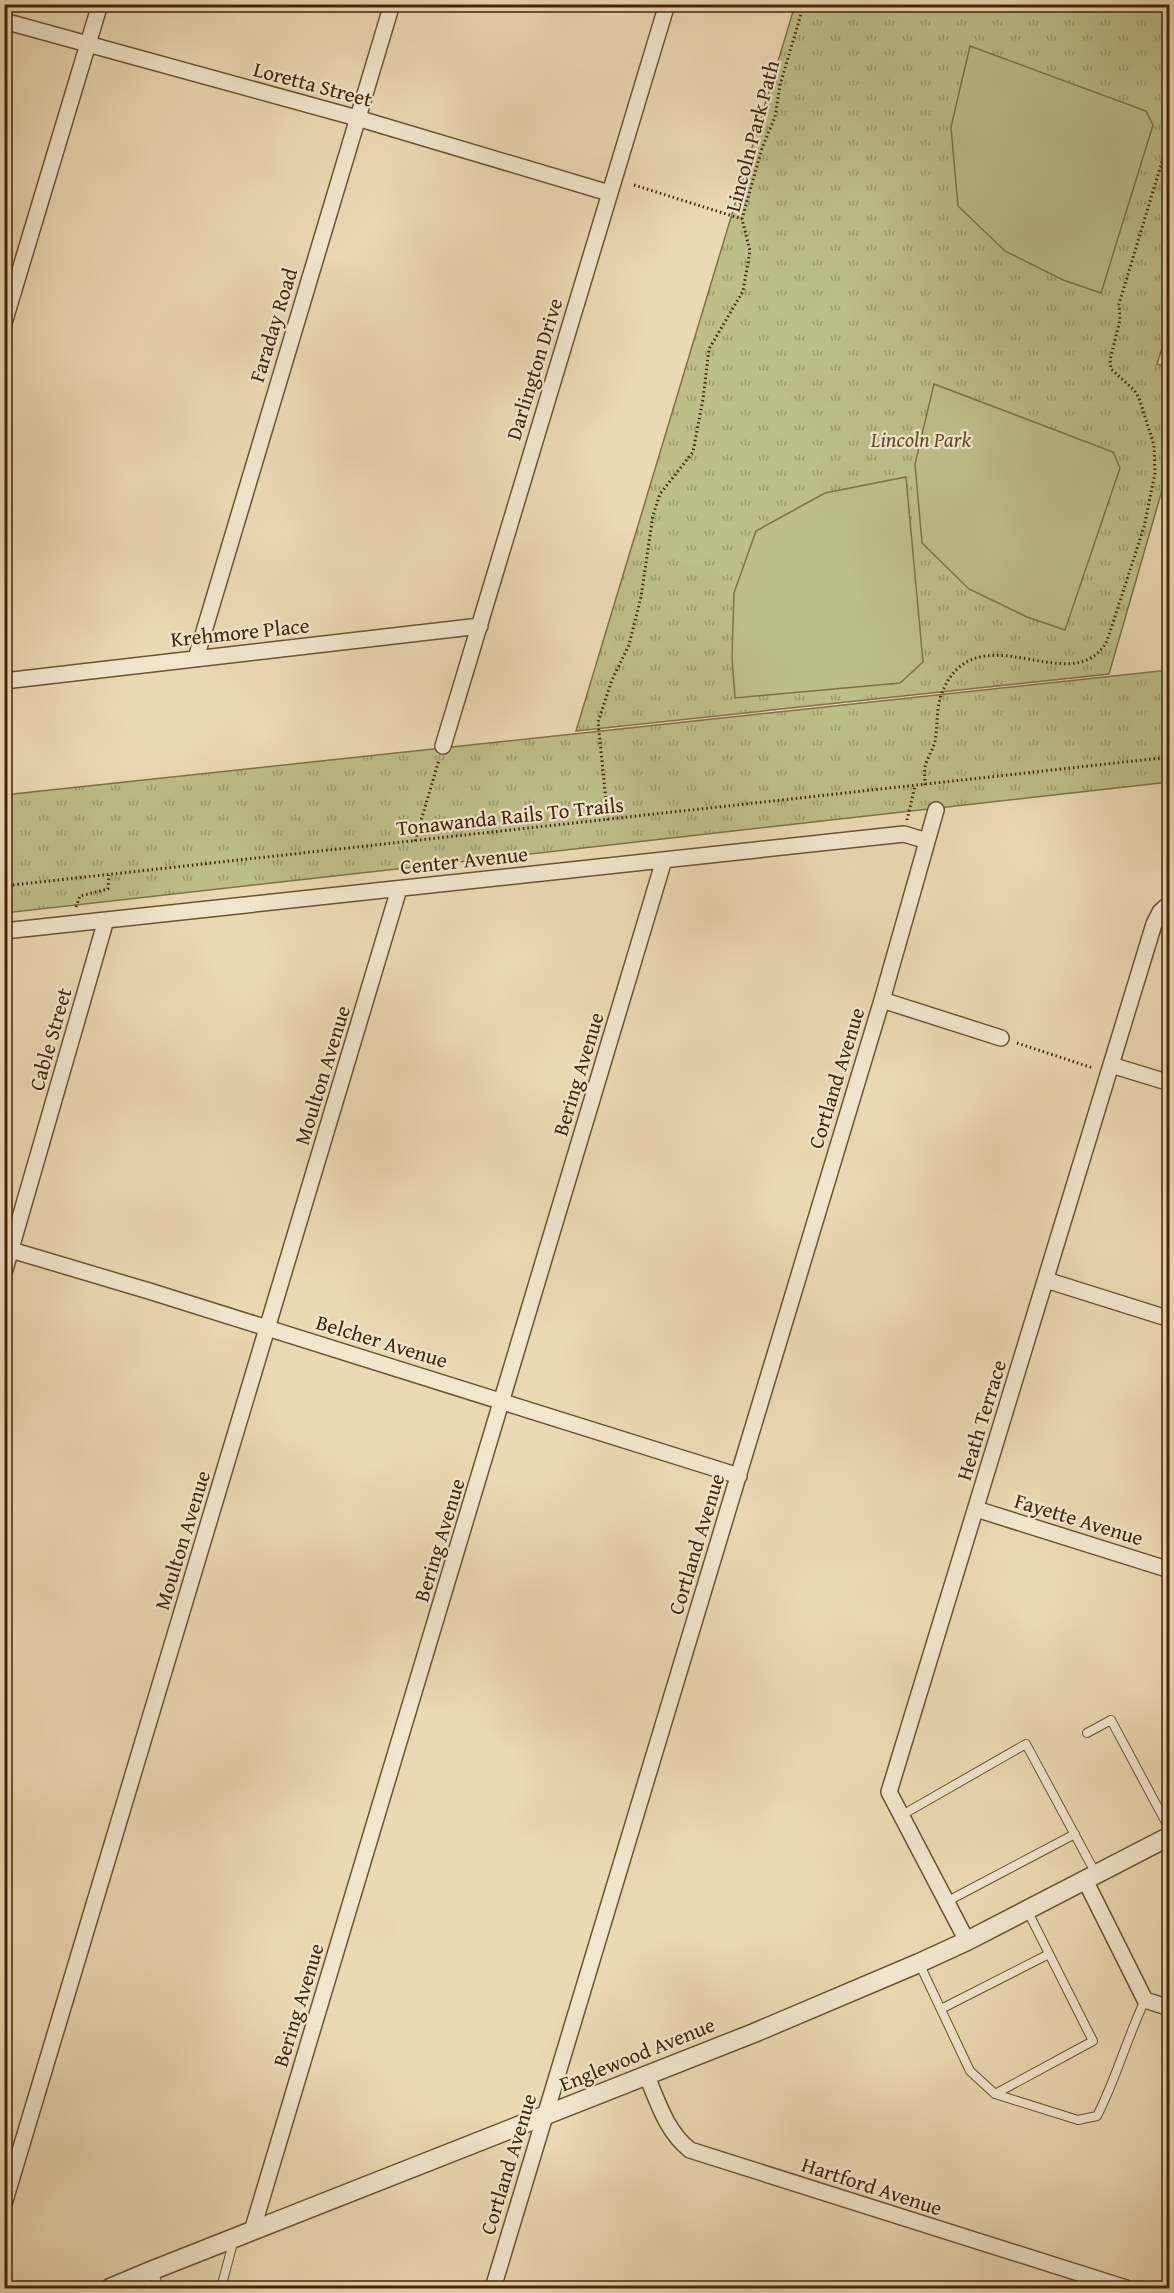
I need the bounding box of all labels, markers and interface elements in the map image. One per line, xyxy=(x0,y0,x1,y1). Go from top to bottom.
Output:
street label: Loretta Street xyxy=(250,53,376,115)
street label: Lincoln Park Path xyxy=(717,57,787,215)
street label: Faraday Road xyxy=(241,263,305,386)
street label: Darlington Drive xyxy=(498,294,570,444)
park label: Lincoln Park xyxy=(870,424,972,455)
street label: Krehmore Place xyxy=(169,609,311,655)
street label: Tonawanda Rails To Trails xyxy=(395,789,625,843)
street label: Center Avenue xyxy=(399,838,529,882)
street label: Cable Street xyxy=(21,983,80,1094)
street label: Moulton Avenue xyxy=(286,1001,358,1149)
street label: Cortland Avenue xyxy=(800,1003,872,1152)
street label: Bering Avenue xyxy=(545,1008,612,1140)
street label: Belcher Avenue xyxy=(312,1306,452,1376)
street label: Heath Terrace xyxy=(948,1356,1014,1484)
street label: Moulton Avenue xyxy=(146,1466,218,1614)
street label: Cortland Avenue xyxy=(660,1469,732,1618)
street label: Bering Avenue xyxy=(406,1474,473,1606)
street label: Fayette Avenue xyxy=(1011,1485,1147,1553)
street label: Bering Avenue xyxy=(265,1939,332,2071)
street label: Englewood Avenue xyxy=(555,2009,719,2099)
street label: Cortland Avenue xyxy=(472,2089,544,2238)
street label: Hartford Avenue xyxy=(798,2149,946,2223)

